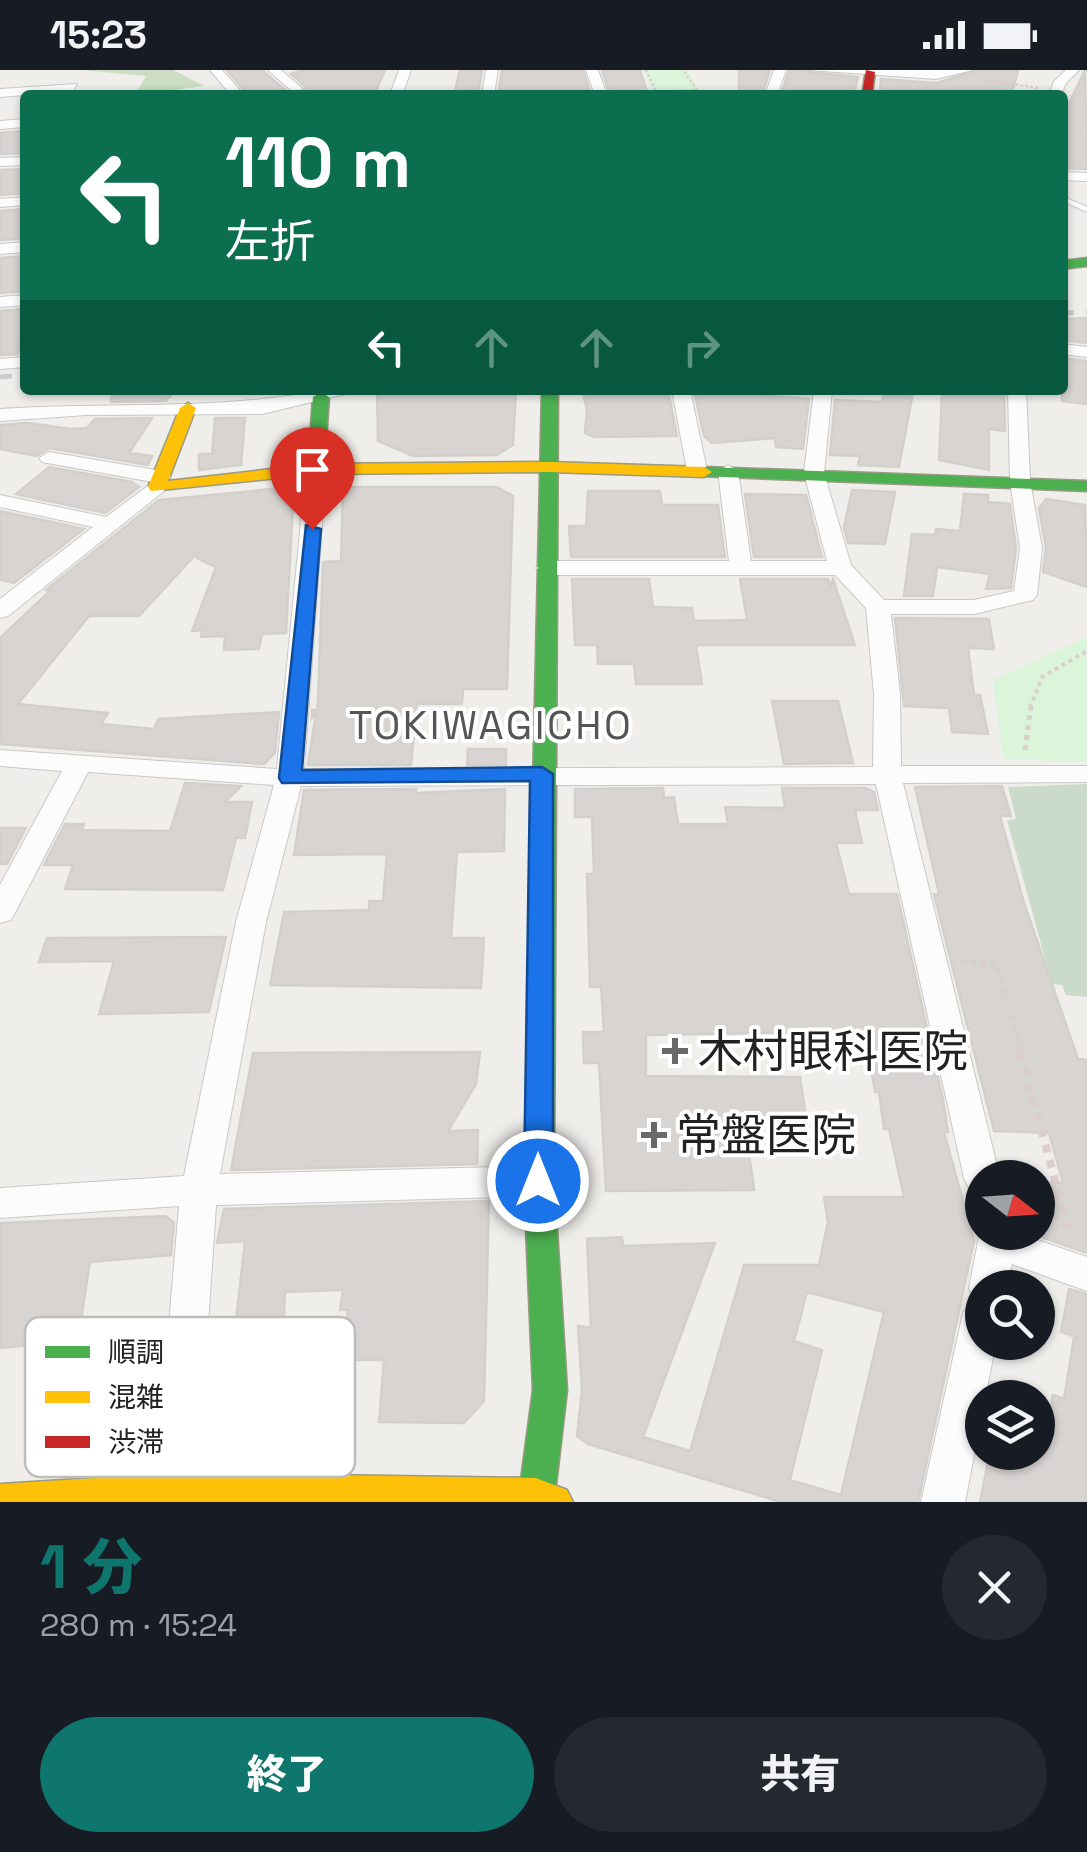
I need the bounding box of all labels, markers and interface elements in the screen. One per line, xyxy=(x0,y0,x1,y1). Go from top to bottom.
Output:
text: 15:23 xyxy=(50,11,147,59)
text: 110 m xyxy=(225,118,411,207)
icon: left xyxy=(60,130,190,260)
text: 左折 xyxy=(225,213,315,270)
icon: left xyxy=(359,320,414,375)
icon: ahead xyxy=(464,320,519,375)
icon: ahead xyxy=(569,320,624,375)
icon: right xyxy=(674,320,729,375)
pin xyxy=(270,427,355,530)
icon: arrive xyxy=(285,442,340,497)
district label: TOKIWAGICHO xyxy=(349,700,633,751)
place label: 木村眼科医院 xyxy=(698,1023,968,1080)
marker: 木村眼科医院 xyxy=(662,1038,688,1064)
place label: 常盤医院 xyxy=(676,1107,856,1164)
marker: 常盤医院 xyxy=(641,1122,667,1148)
position arrow xyxy=(486,1129,590,1233)
north arrow xyxy=(965,1160,1055,1250)
map controls xyxy=(965,1160,1055,1470)
button: search xyxy=(965,1270,1055,1360)
legend xyxy=(25,1317,355,1477)
text: 順調 xyxy=(108,1334,164,1370)
text: 混雑 xyxy=(108,1379,164,1415)
button: layers xyxy=(965,1380,1055,1470)
text: 渋滞 xyxy=(108,1424,164,1460)
text: 1 分 xyxy=(40,1529,142,1606)
button: close xyxy=(942,1535,1047,1640)
text: 280 m · 15:24 xyxy=(40,1605,237,1645)
button: 終了 xyxy=(40,1717,534,1832)
button: 共有 xyxy=(554,1717,1047,1832)

